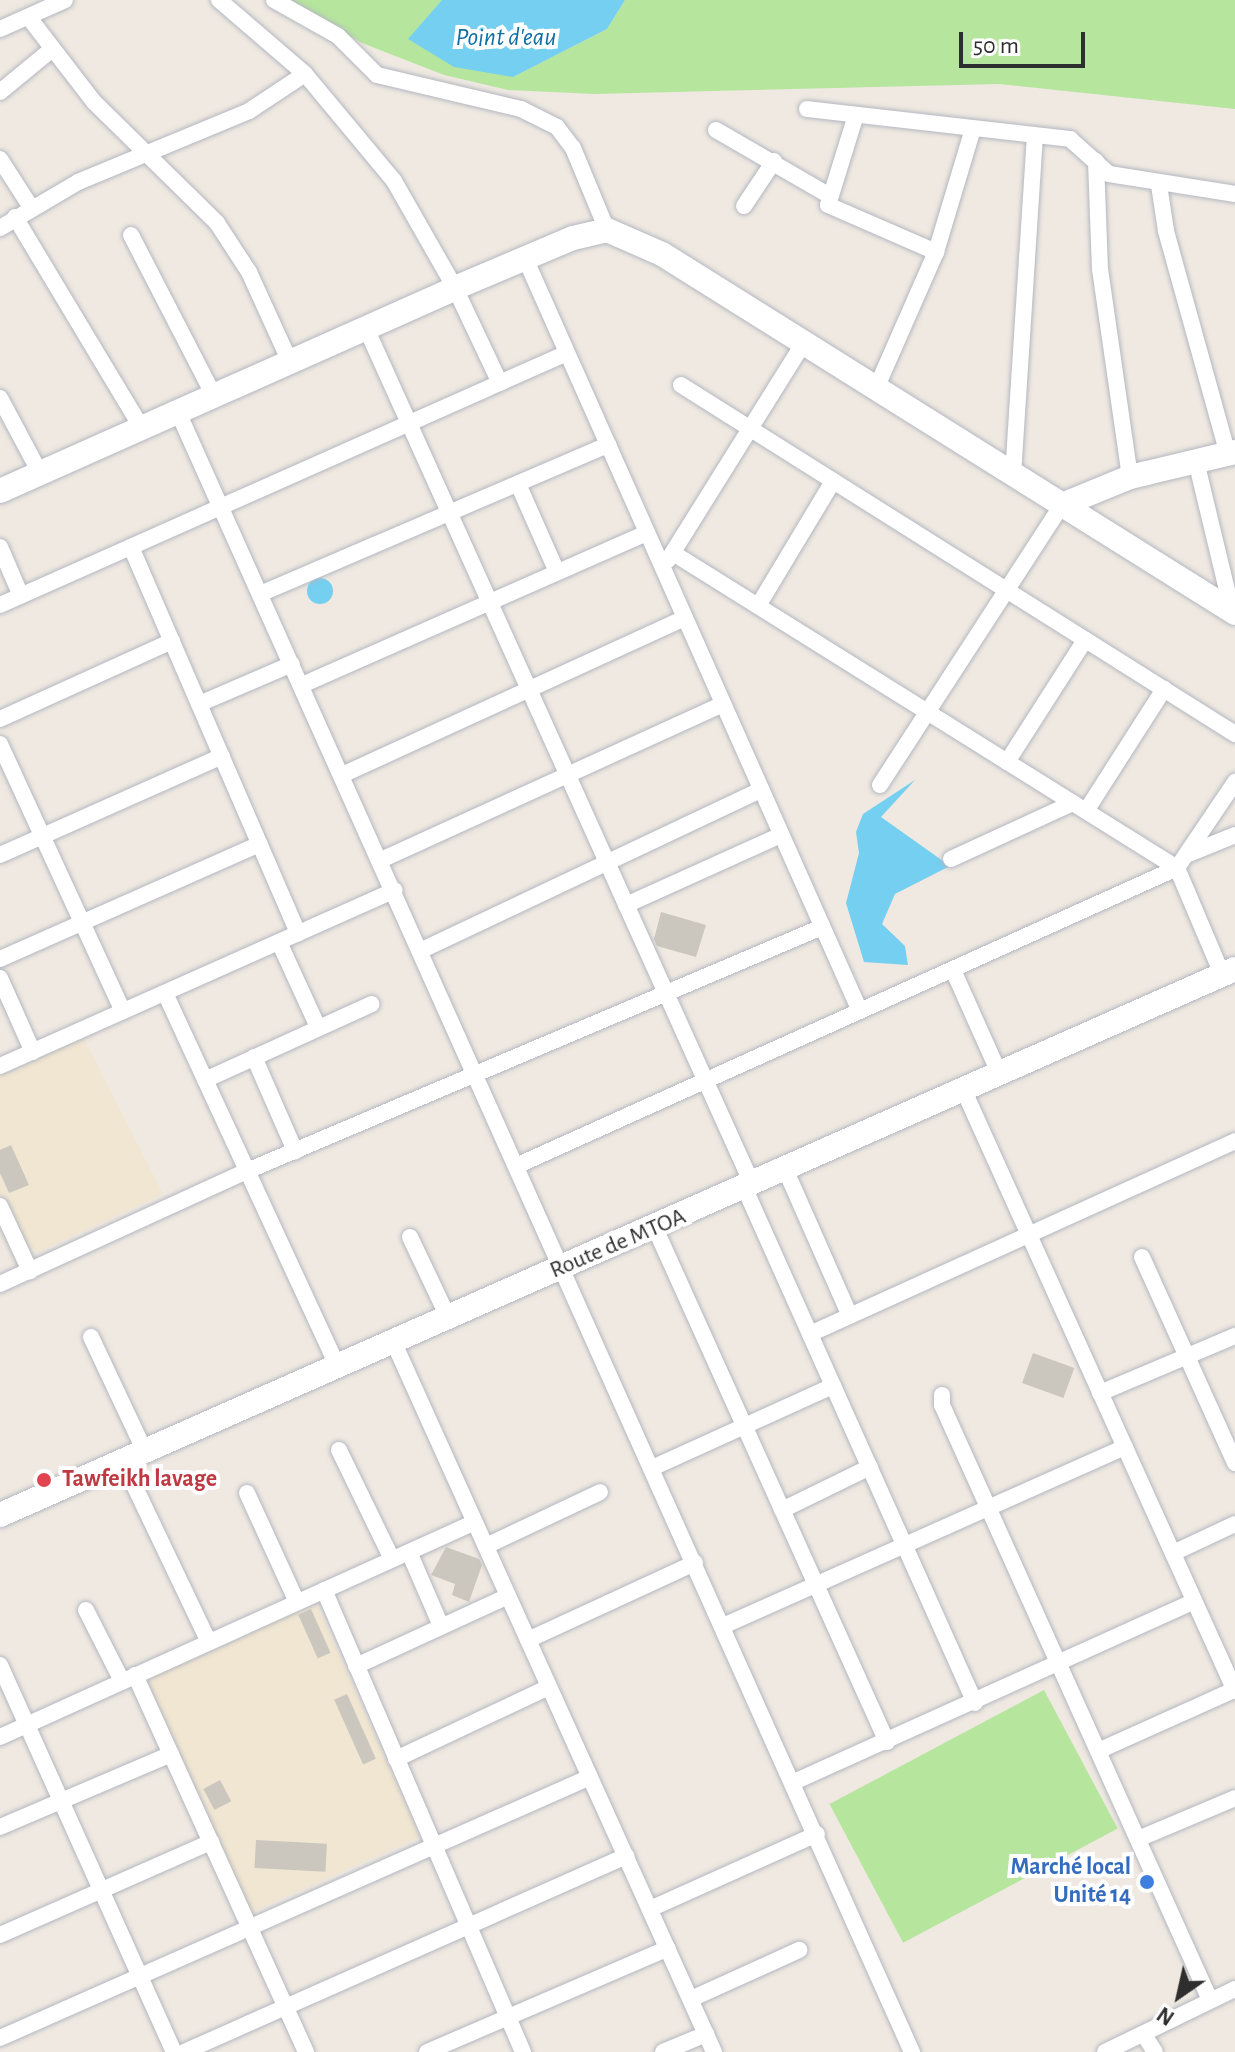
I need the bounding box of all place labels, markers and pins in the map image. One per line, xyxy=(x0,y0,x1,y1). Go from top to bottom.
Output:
place label: Tawfeikh lavage xyxy=(62,1466,217,1494)
marker: Tawfeikh lavage xyxy=(33,1469,55,1491)
place label: Marché local Unité 14 xyxy=(1010,1854,1131,1910)
marker: Marché local Unité 14 xyxy=(1138,1873,1156,1891)

